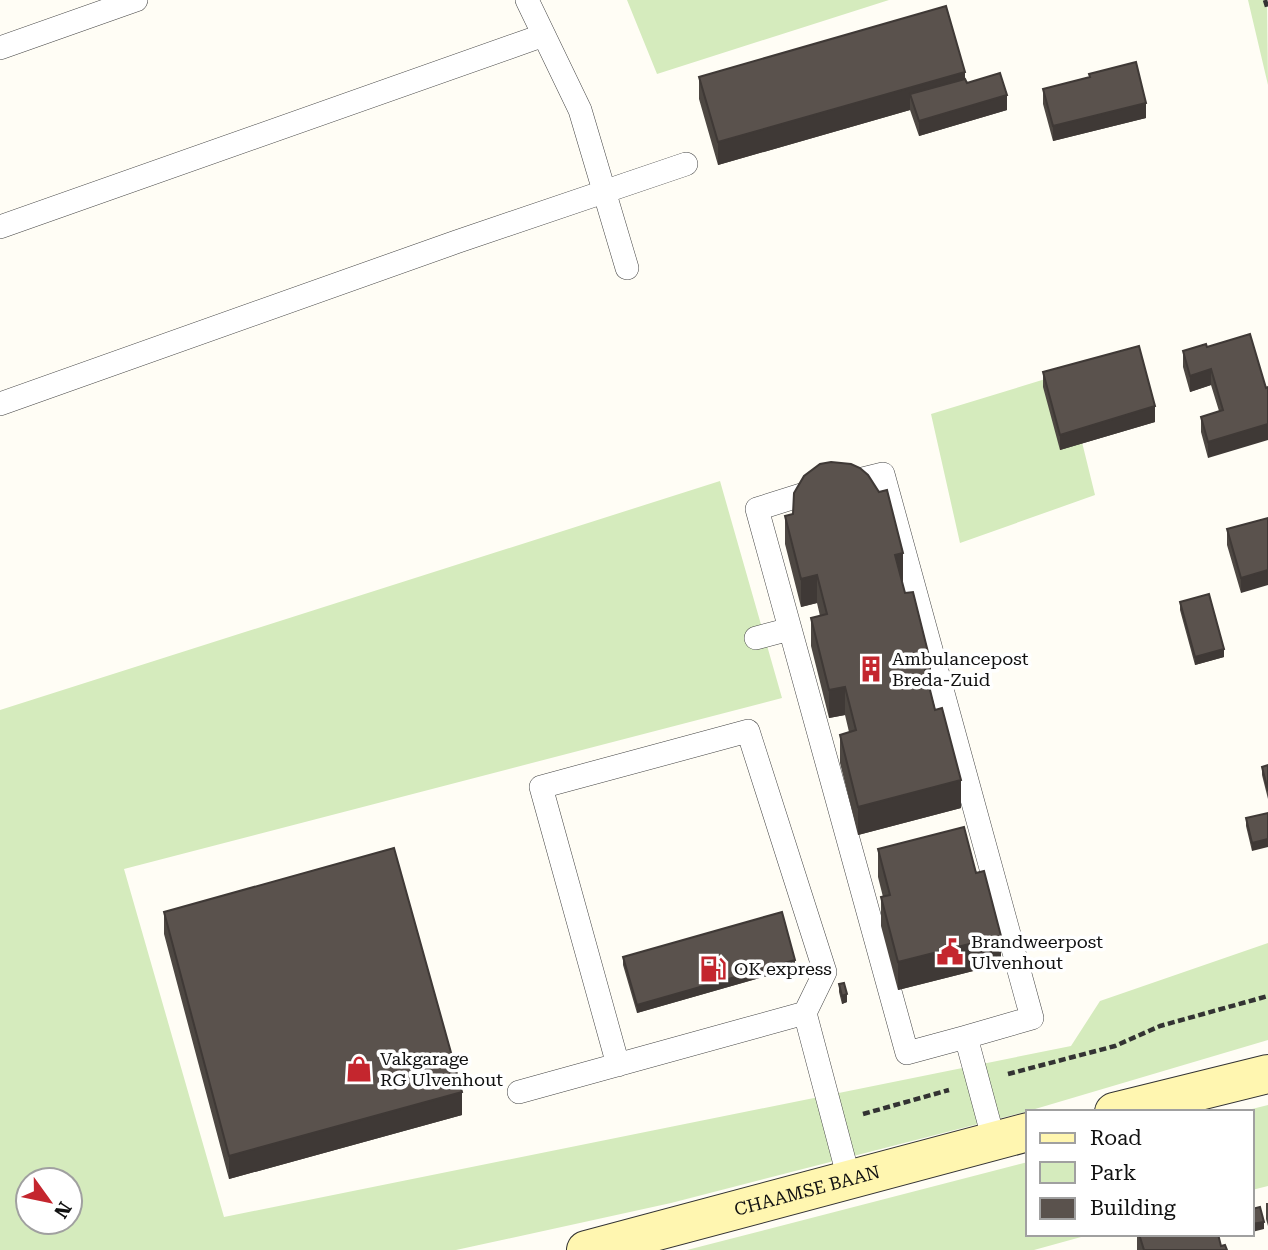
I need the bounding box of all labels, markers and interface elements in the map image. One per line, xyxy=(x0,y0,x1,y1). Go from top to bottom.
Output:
place label: Ambulancepost Breda-Zuid xyxy=(892,648,1029,690)
building icon: Ambulancepost Breda-Zuid xyxy=(856,654,886,684)
place label: Brandweerpost Ulvenhout xyxy=(971,931,1103,973)
public building icon: Brandweerpost Ulvenhout xyxy=(935,937,965,967)
fuel station icon: OK express xyxy=(698,954,728,984)
place label: OK express xyxy=(734,958,832,979)
place label: Vakgarage RG Ulvenhout xyxy=(380,1048,503,1090)
shop icon: Vakgarage RG Ulvenhout xyxy=(344,1054,374,1084)
legend xyxy=(1026,1110,1254,1236)
text: Road xyxy=(1090,1126,1142,1150)
street label: CHAAMSE BAAN xyxy=(732,1161,882,1220)
text: Park xyxy=(1090,1161,1136,1185)
north arrow xyxy=(14,1166,84,1236)
text: Building xyxy=(1090,1196,1176,1220)
text: N xyxy=(49,1198,76,1223)

